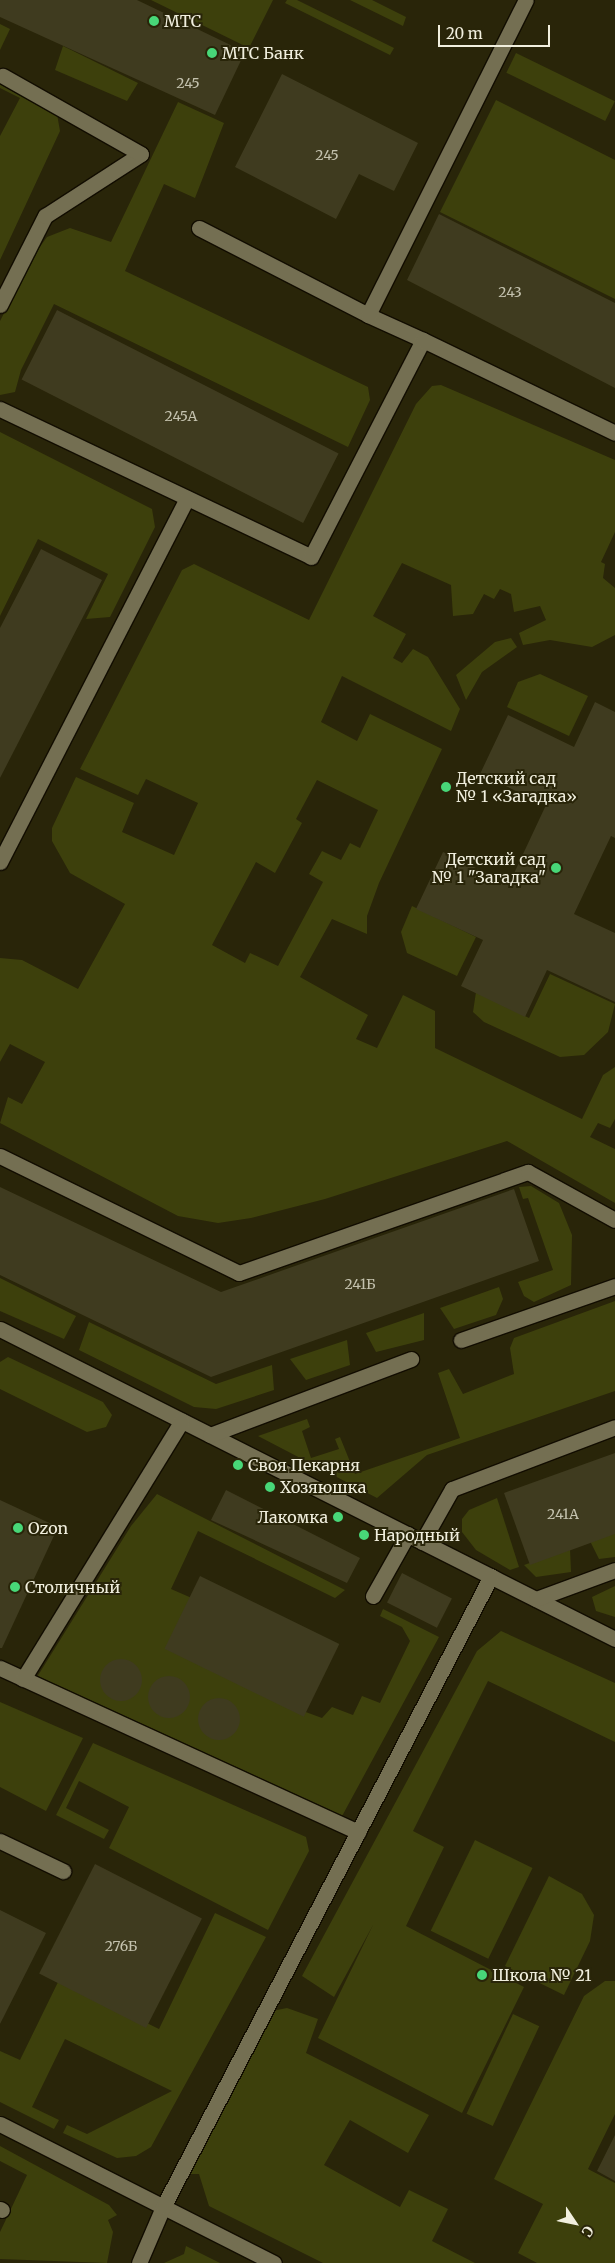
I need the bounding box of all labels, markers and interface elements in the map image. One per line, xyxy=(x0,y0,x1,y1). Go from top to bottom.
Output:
place label: МТС xyxy=(164,11,201,31)
marker: МТС xyxy=(148,15,160,27)
scale bar xyxy=(440,15,552,47)
text: 20 m xyxy=(446,24,483,43)
place label: МТС Банк xyxy=(222,43,304,63)
marker: МТС Банк xyxy=(206,47,218,59)
house number: 245 xyxy=(176,75,200,91)
house number: 245 xyxy=(315,147,339,163)
house number: 243 xyxy=(498,284,522,300)
house number: 245А xyxy=(165,408,197,424)
place label: Детский сад № 1 «Загадка» xyxy=(456,768,577,806)
marker: Детский сад № 1 «Загадка» xyxy=(440,781,452,793)
place label: Детский сад № 1 "Загадка" xyxy=(432,849,546,887)
marker: Детский сад № 1 "Загадка" xyxy=(550,862,562,874)
house number: 241Б xyxy=(344,1276,376,1292)
place label: Своя Пекарня xyxy=(248,1455,360,1475)
marker: Своя Пекарня xyxy=(232,1459,244,1471)
place label: Хозяюшка xyxy=(280,1477,366,1497)
marker: Хозяюшка xyxy=(264,1481,276,1493)
house number: 241А xyxy=(547,1506,579,1522)
place label: Лакомка xyxy=(258,1507,328,1527)
marker: Лакомка xyxy=(332,1511,344,1523)
place label: Ozon xyxy=(28,1518,68,1538)
marker: Ozon xyxy=(12,1522,24,1534)
place label: Народный xyxy=(374,1525,460,1545)
marker: Народный xyxy=(358,1529,370,1541)
place label: Столичный xyxy=(25,1577,120,1597)
marker: Столичный xyxy=(9,1581,21,1593)
house number: 276Б xyxy=(105,1938,137,1954)
place label: Школа № 21 xyxy=(492,1965,591,1985)
marker: Школа № 21 xyxy=(476,1969,488,1981)
north arrow xyxy=(550,2198,600,2248)
text: С xyxy=(577,2222,598,2240)

